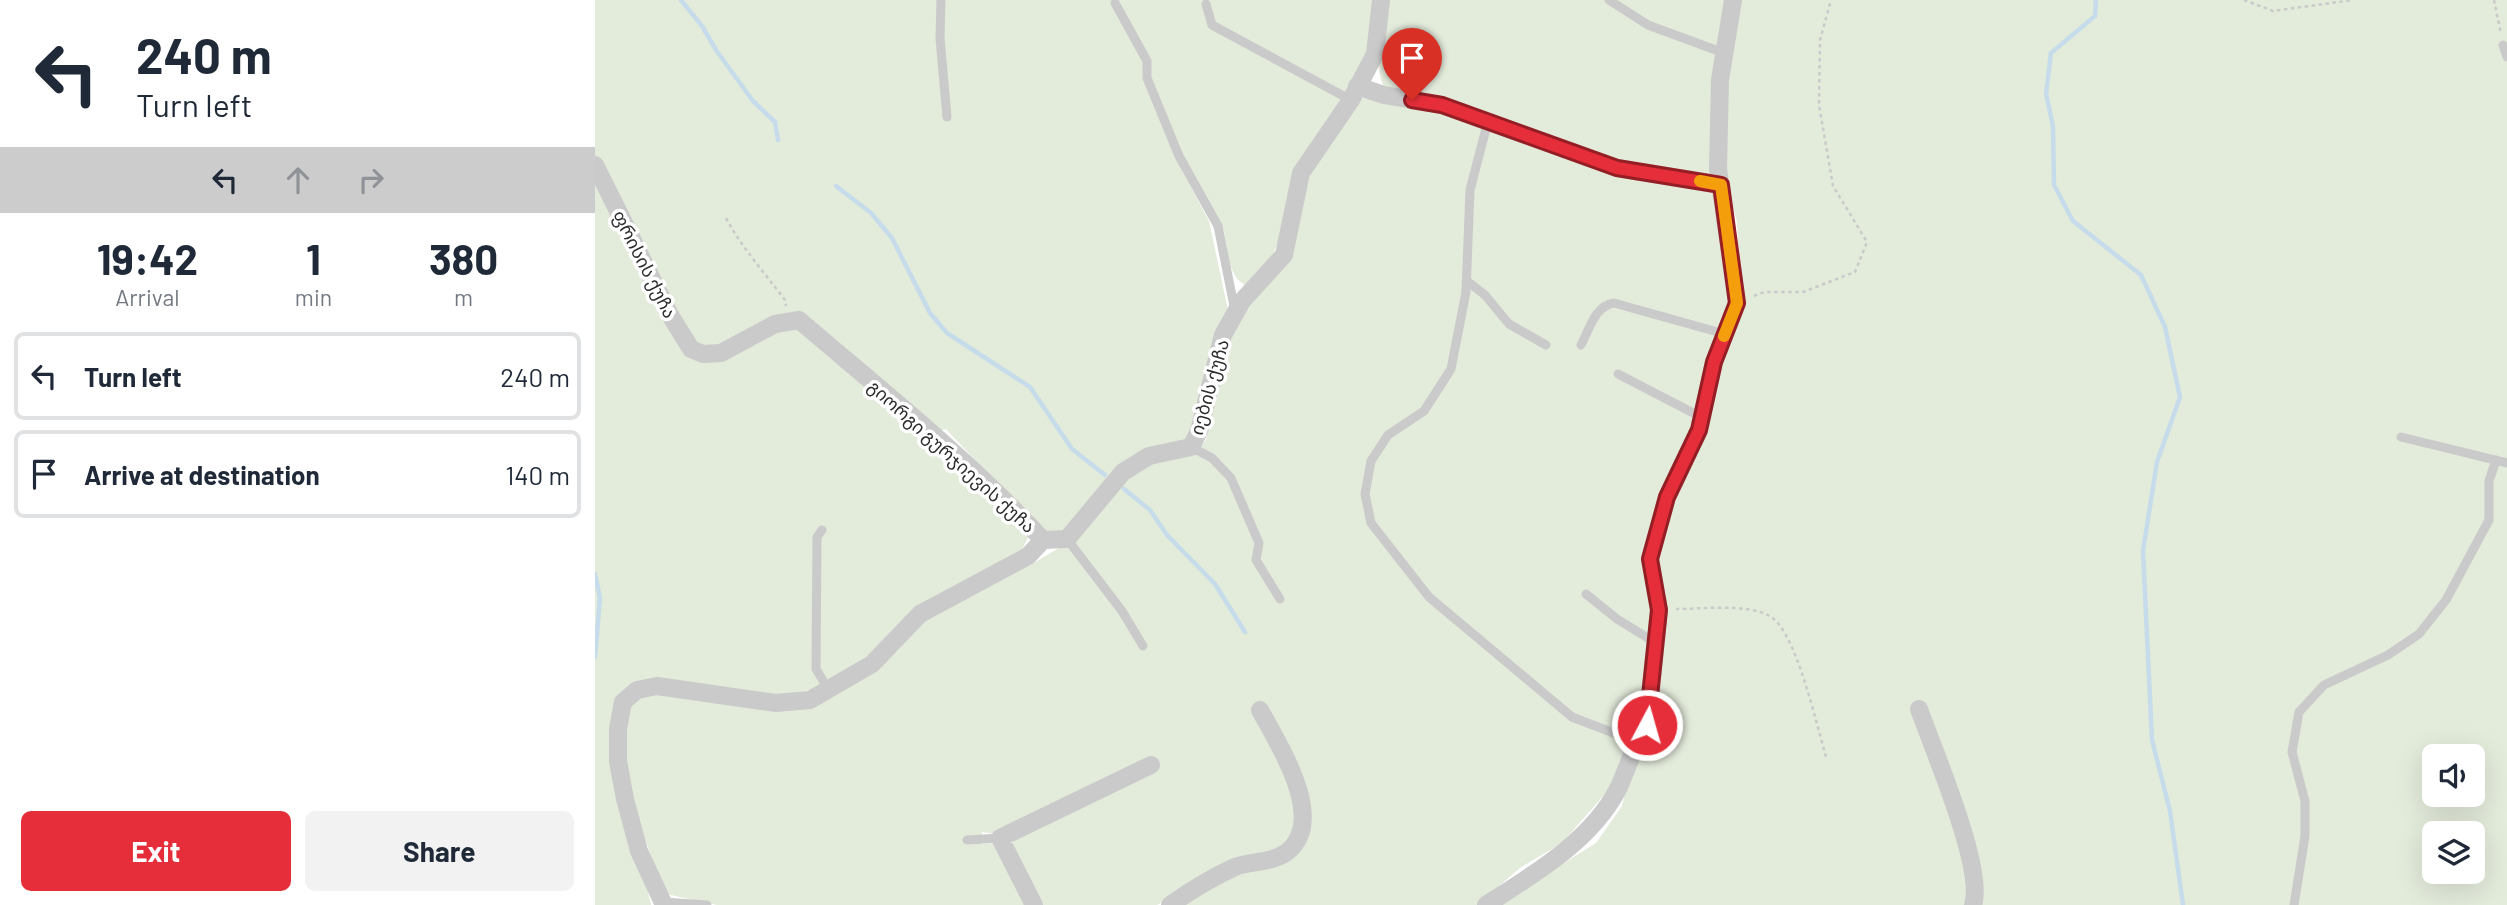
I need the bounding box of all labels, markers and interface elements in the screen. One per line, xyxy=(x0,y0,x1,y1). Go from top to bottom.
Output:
text: 240 m xyxy=(136,25,272,84)
icon: left xyxy=(21,28,112,119)
pin xyxy=(1382,28,1442,100)
icon: arrive xyxy=(1393,39,1431,77)
text: Turn left xyxy=(136,85,253,123)
icon: left xyxy=(206,161,244,199)
icon: ahead xyxy=(279,161,317,199)
icon: right xyxy=(352,161,390,199)
street label: ფრისის ქუჩა xyxy=(608,206,682,322)
text: 19:42 xyxy=(97,233,198,283)
text: 1 xyxy=(306,233,321,283)
text: 380 xyxy=(429,233,498,283)
text: Arrival xyxy=(115,283,180,311)
text: min xyxy=(295,283,332,311)
text: m xyxy=(454,283,473,311)
street label: იების ქუჩა xyxy=(1185,337,1234,438)
icon: left xyxy=(25,357,63,395)
text: Turn left xyxy=(84,361,182,392)
text: 240 m xyxy=(500,361,570,392)
street label: გიორგი გურჯიევის ქუჩა xyxy=(863,375,1040,538)
icon: arrive xyxy=(25,455,63,493)
text: Arrive at destination xyxy=(84,459,320,490)
text: 140 m xyxy=(505,459,570,490)
position arrow xyxy=(1610,688,1684,762)
map controls xyxy=(2422,744,2485,884)
button: sound xyxy=(2422,744,2485,807)
button: Exit xyxy=(21,811,291,891)
button: Share xyxy=(305,811,574,891)
button: layers xyxy=(2422,821,2485,884)

